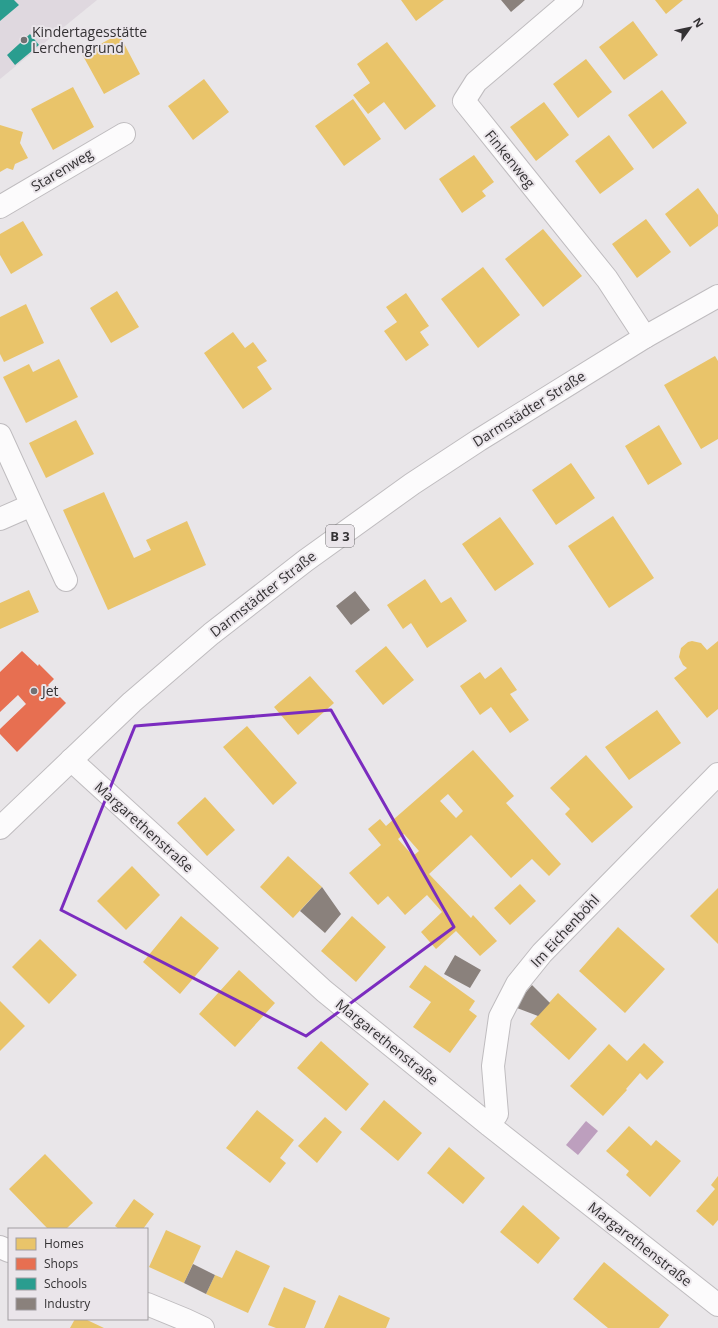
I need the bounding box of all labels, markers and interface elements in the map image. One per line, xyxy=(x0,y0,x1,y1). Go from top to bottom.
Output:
north arrow xyxy=(670,8,710,48)
text: N xyxy=(690,14,708,30)
place label: Kindertagesstätte Lerchengrund xyxy=(32,22,147,57)
marker: Kindertagesstätte Lerchengrund xyxy=(19,35,29,45)
street label: Finkenweg xyxy=(481,126,540,192)
street label: Starenweg xyxy=(27,143,97,195)
street label: Darmstädter Straße xyxy=(469,366,589,451)
road number: B 3 xyxy=(326,525,354,547)
street label: Darmstädter Straße xyxy=(206,546,320,641)
place label: Jet xyxy=(40,681,59,700)
marker: Jet xyxy=(29,686,39,696)
street label: Margarethenstraße xyxy=(91,777,198,876)
street label: Im Eichenböhl xyxy=(526,890,603,971)
street label: Margarethenstraße xyxy=(332,994,443,1089)
street label: Margarethenstraße xyxy=(584,1197,696,1290)
legend xyxy=(8,1228,148,1320)
text: Homes xyxy=(44,1235,84,1252)
text: Shops xyxy=(44,1255,79,1272)
text: Schools xyxy=(44,1275,87,1292)
text: Industry xyxy=(44,1295,91,1312)

